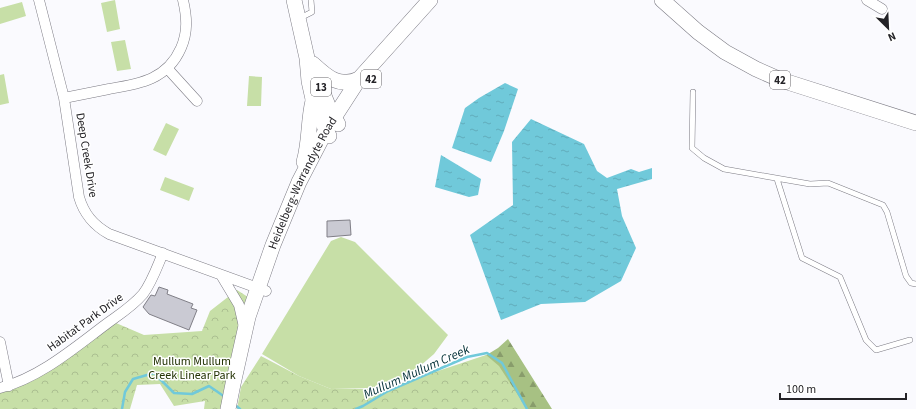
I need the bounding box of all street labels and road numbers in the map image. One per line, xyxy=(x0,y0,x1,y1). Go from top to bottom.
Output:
road number: 42 xyxy=(361,70,381,88)
road number: 42 xyxy=(770,71,790,89)
road number: 13 xyxy=(311,78,331,96)
street label: Deep Creek Drive xyxy=(71,112,102,199)
street label: Heidelberg-Warrandyte Road xyxy=(264,114,341,252)
street label: Habitat Park Drive xyxy=(44,289,127,356)

